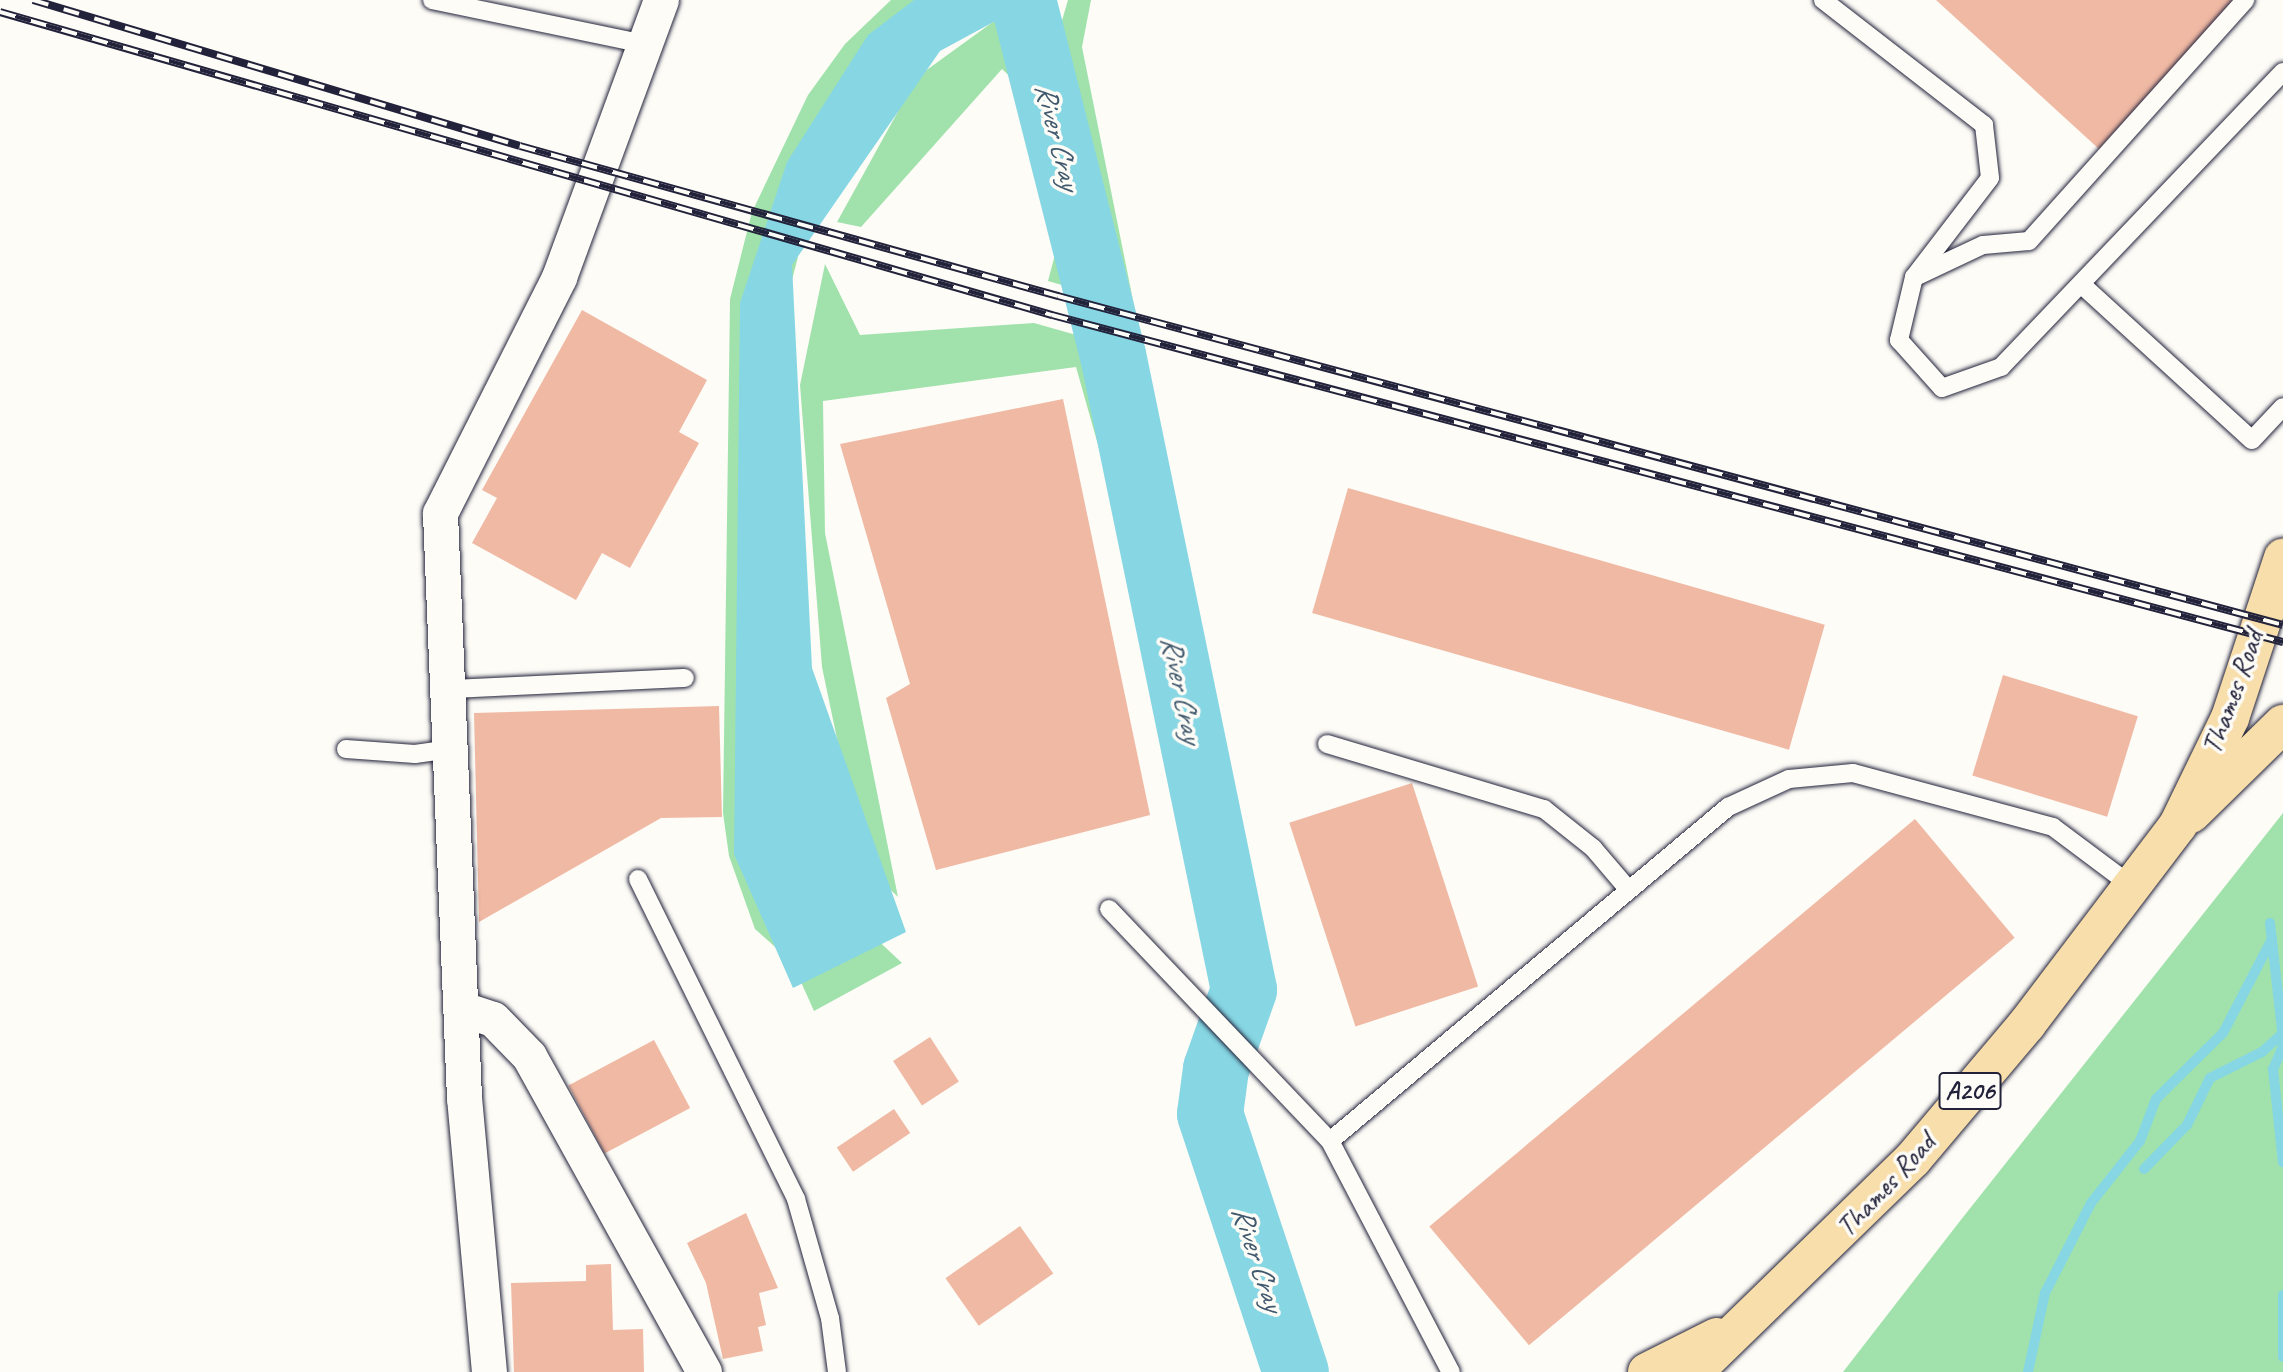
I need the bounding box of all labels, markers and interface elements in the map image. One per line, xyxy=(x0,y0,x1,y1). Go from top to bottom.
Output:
water label: River Cray xyxy=(1027,79,1089,193)
street label: Thames Road xyxy=(2195,626,2271,758)
water label: River Cray xyxy=(1153,632,1211,746)
road number: A206 xyxy=(1938,1068,2002,1114)
street label: Thames Road xyxy=(1830,1127,1942,1243)
water label: River Cray xyxy=(1224,1201,1292,1315)

